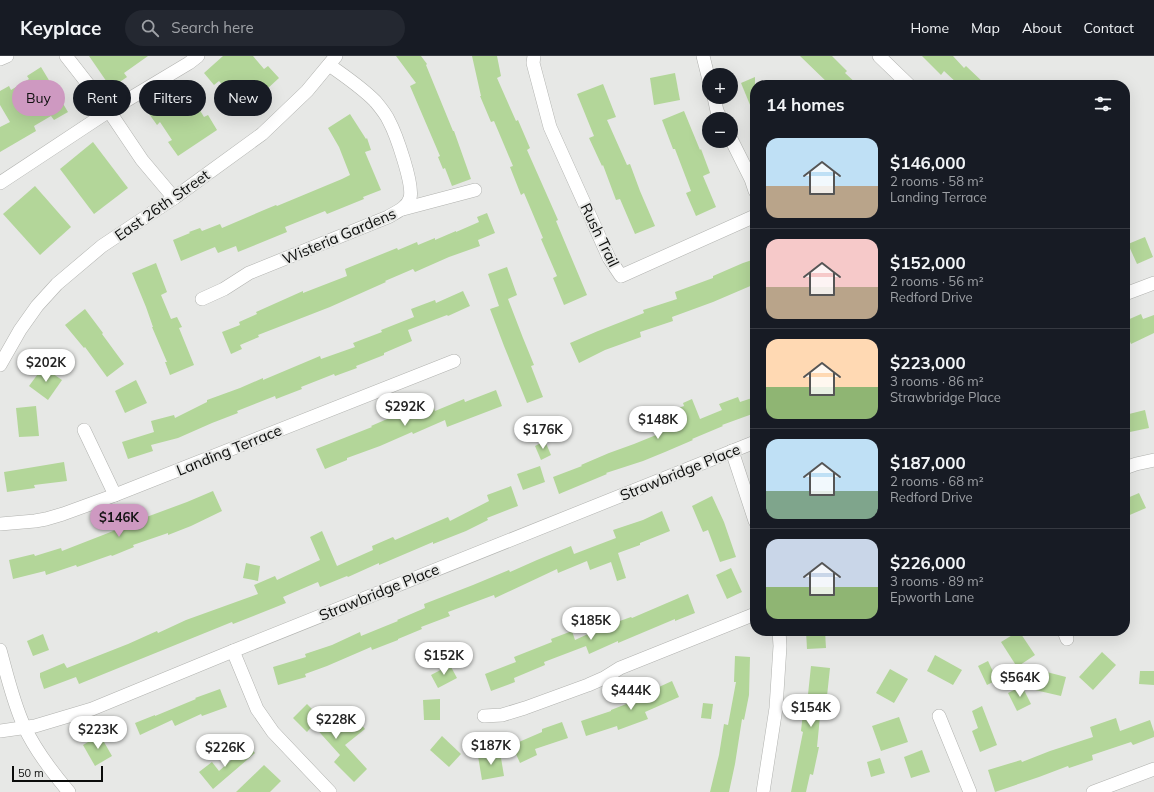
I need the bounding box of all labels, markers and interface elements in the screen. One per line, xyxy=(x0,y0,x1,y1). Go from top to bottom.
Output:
search box xyxy=(125,10,405,46)
text: Keyplace xyxy=(20,16,101,40)
icon: search xyxy=(139,17,161,39)
text: Search here xyxy=(171,18,254,37)
text: Home xyxy=(910,19,949,37)
text: Map xyxy=(971,19,1000,37)
text: About xyxy=(1022,19,1062,37)
text: Contact xyxy=(1084,19,1134,37)
map controls xyxy=(702,68,738,148)
button: + xyxy=(702,68,738,104)
chip: Buy xyxy=(12,80,65,116)
chip: Rent xyxy=(73,80,131,116)
chip: Filters xyxy=(139,80,206,116)
chip: New xyxy=(214,80,272,116)
icon: filters xyxy=(1092,93,1114,115)
text: 14 homes xyxy=(766,94,845,115)
button: − xyxy=(702,112,738,148)
text: $146,000 xyxy=(890,152,966,173)
icon: home xyxy=(798,154,846,202)
street label: East 26th Street xyxy=(111,165,213,245)
text: 2 rooms · 58 m² xyxy=(890,173,984,189)
text: Landing Terrace xyxy=(890,189,987,205)
street label: Rush Trail xyxy=(576,200,624,270)
street label: Wisteria Gardens xyxy=(279,203,399,269)
text: $152,000 xyxy=(890,252,966,273)
icon: home xyxy=(798,255,846,303)
text: 2 rooms · 56 m² xyxy=(890,273,984,289)
text: Redford Drive xyxy=(890,289,973,305)
pin: $202K xyxy=(18,349,74,383)
text: $223,000 xyxy=(890,352,966,373)
text: $202K xyxy=(26,354,66,370)
icon: home xyxy=(798,355,846,403)
text: 3 rooms · 86 m² xyxy=(890,373,984,389)
text: Strawbridge Place xyxy=(890,389,1001,405)
pin: $292K xyxy=(377,393,433,427)
text: $292K xyxy=(385,398,425,414)
pin: $148K xyxy=(630,406,686,440)
text: $148K xyxy=(638,411,678,427)
pin: $176K xyxy=(515,416,571,450)
street label: Landing Terrace xyxy=(174,420,284,480)
text: $176K xyxy=(523,421,563,437)
street label: Strawbridge Place xyxy=(617,439,743,505)
text: $187,000 xyxy=(890,452,966,473)
icon: home xyxy=(798,455,846,503)
text: 2 rooms · 68 m² xyxy=(890,473,984,489)
text: Redford Drive xyxy=(890,489,973,505)
pin: $146K xyxy=(91,504,147,538)
text: $146K xyxy=(99,509,139,525)
text: $226,000 xyxy=(890,552,966,573)
icon: home xyxy=(798,555,846,603)
street label: Strawbridge Place xyxy=(316,559,442,625)
text: 3 rooms · 89 m² xyxy=(890,573,984,589)
text: Epworth Lane xyxy=(890,589,974,605)
pin: $185K xyxy=(563,607,619,641)
text: $185K xyxy=(571,612,611,628)
pin: $152K xyxy=(416,642,472,676)
text: $152K xyxy=(424,647,464,663)
pin: $564K xyxy=(992,664,1048,698)
text: $564K xyxy=(1000,669,1040,685)
pin: $444K xyxy=(603,677,659,711)
text: $444K xyxy=(611,682,651,698)
pin: $154K xyxy=(783,694,839,728)
text: $154K xyxy=(791,699,831,715)
pin: $228K xyxy=(308,706,364,740)
text: $228K xyxy=(316,711,356,727)
pin: $223K xyxy=(70,716,126,750)
text: $223K xyxy=(78,721,118,737)
pin: $187K xyxy=(463,732,519,766)
pin: $226K xyxy=(197,734,253,768)
text: $187K xyxy=(471,737,511,753)
text: $226K xyxy=(205,739,245,755)
scale bar xyxy=(12,764,103,783)
text: 50 m xyxy=(18,766,44,780)

